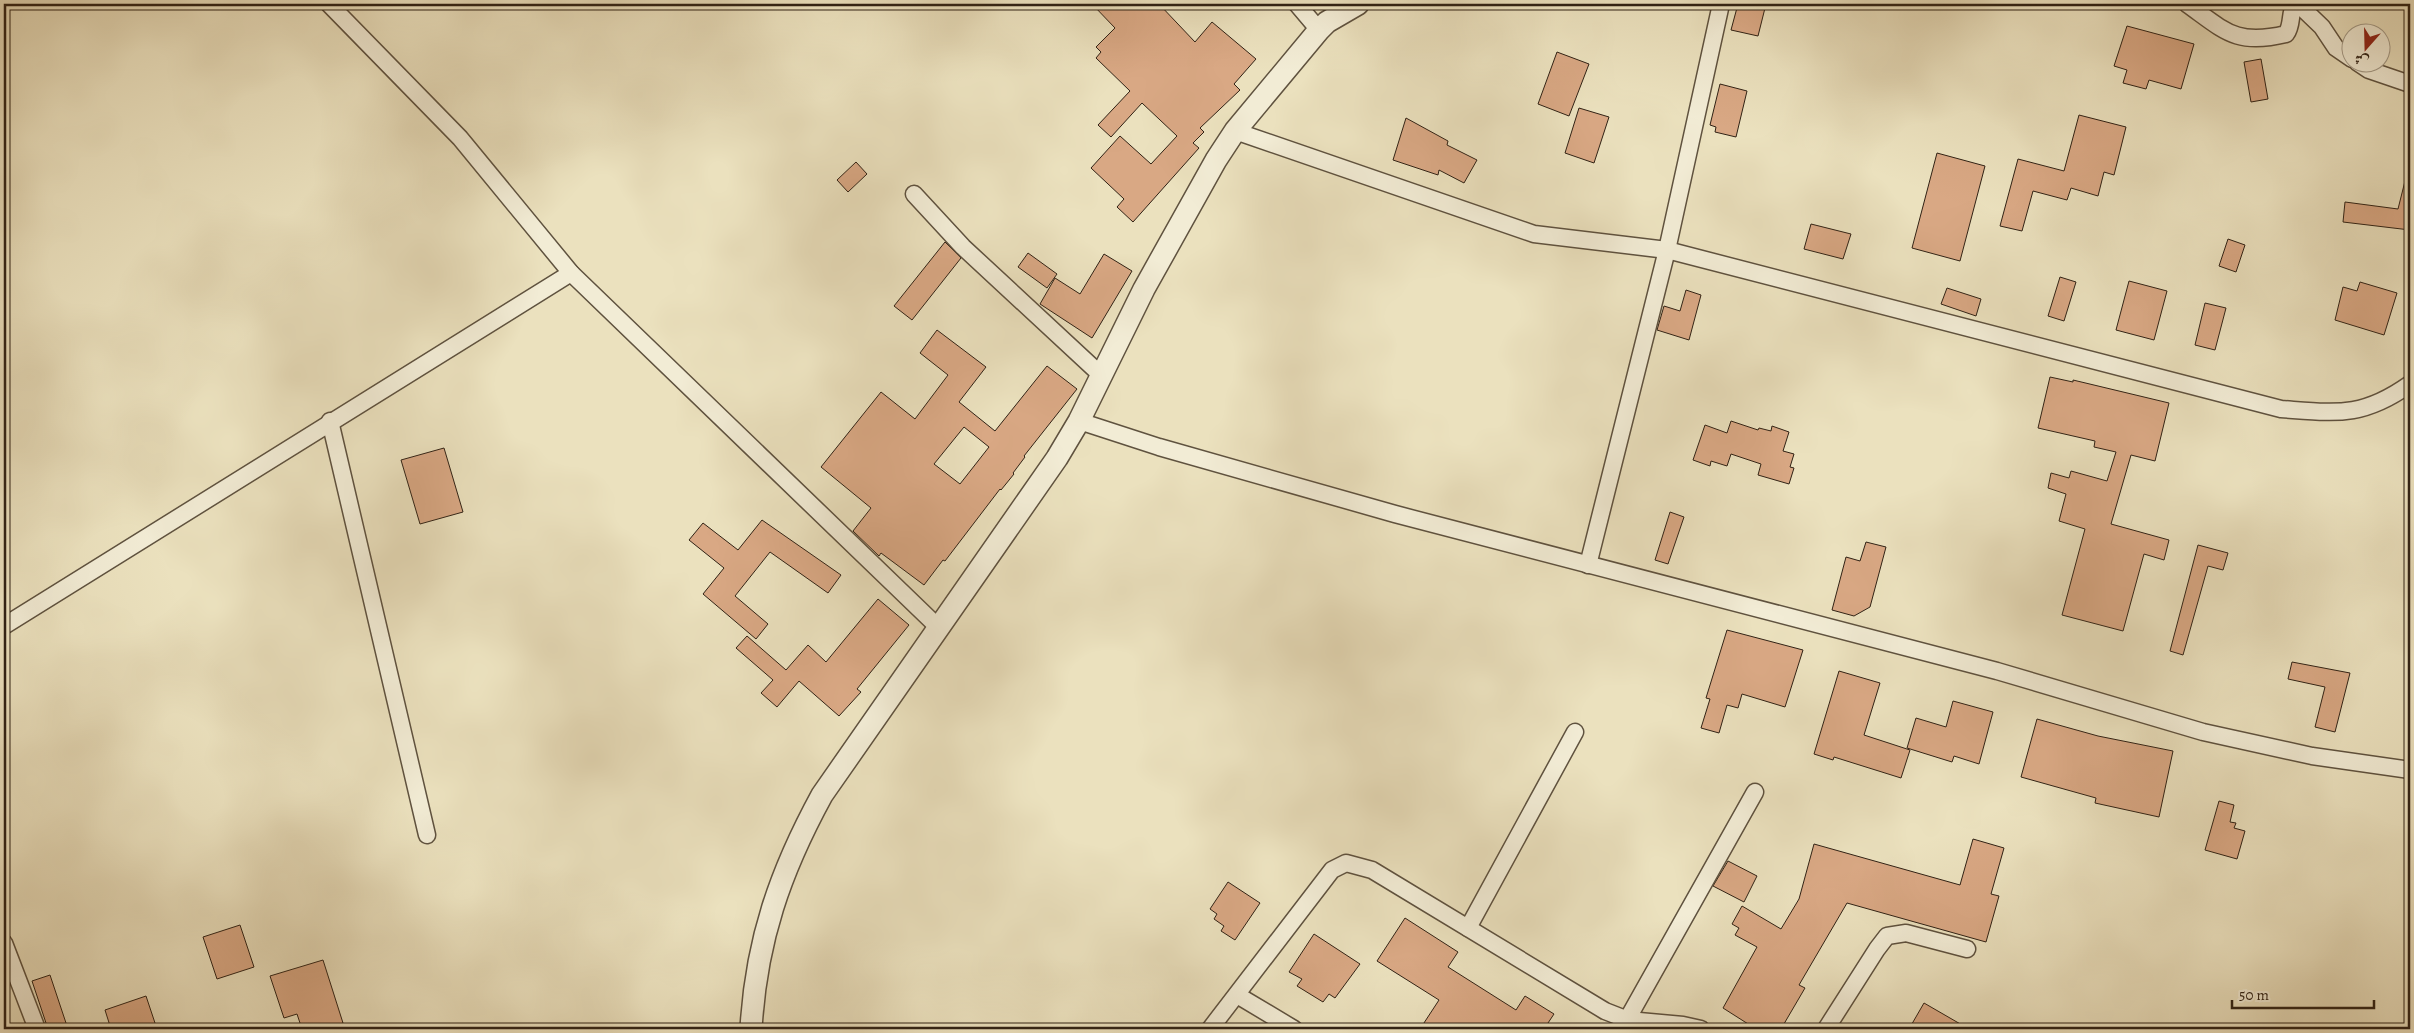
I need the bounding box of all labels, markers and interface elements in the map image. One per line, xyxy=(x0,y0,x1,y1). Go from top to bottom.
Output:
north arrow xyxy=(2342,22,2392,72)
text: ش xyxy=(2352,48,2372,71)
scale bar xyxy=(2232,978,2374,1010)
text: 50 m xyxy=(2239,985,2269,1005)

